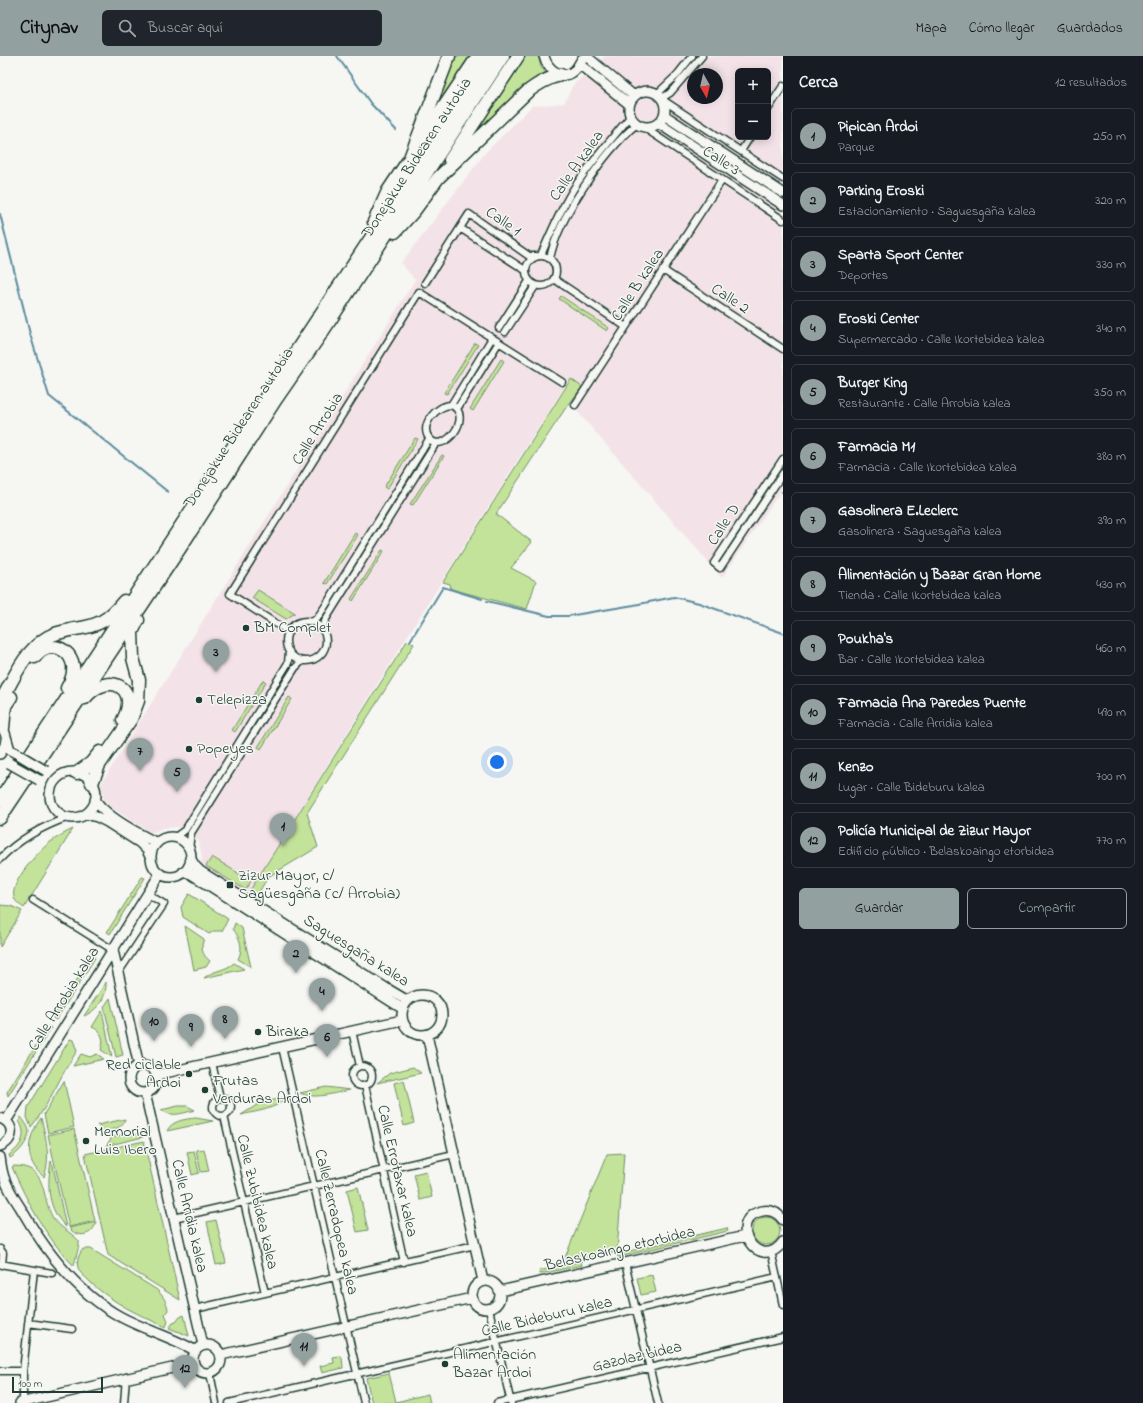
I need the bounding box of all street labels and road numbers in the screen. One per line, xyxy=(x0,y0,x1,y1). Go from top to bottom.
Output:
street label: Donejakue Bidearen autobia xyxy=(355,73,478,244)
street label: Calle A kalea xyxy=(544,126,610,206)
street label: Calle 3 xyxy=(697,140,745,182)
street label: Calle 1 xyxy=(480,201,526,243)
street label: Calle B kalea xyxy=(605,244,671,326)
street label: Calle 2 xyxy=(706,278,754,321)
street label: Donejakue Bidearen autobia xyxy=(177,343,300,514)
street label: Calle Arrobia xyxy=(286,388,350,470)
street label: Calle D xyxy=(701,499,747,551)
street label: Saguesgaña kalea xyxy=(298,909,414,993)
street label: Calle Arrobia kalea xyxy=(22,942,106,1056)
street label: Calle Errotaxar kalea xyxy=(370,1103,424,1239)
street label: Calle Zubibidea kalea xyxy=(230,1132,284,1272)
street label: Calle Zerradopea kalea xyxy=(308,1147,364,1297)
street label: Calle Arridia kalea xyxy=(164,1157,214,1275)
street label: Belaskoaingo etorbidea xyxy=(541,1220,698,1278)
street label: Calle Bideburu kalea xyxy=(479,1290,615,1344)
street label: Gazolaz bidea xyxy=(590,1335,684,1379)

